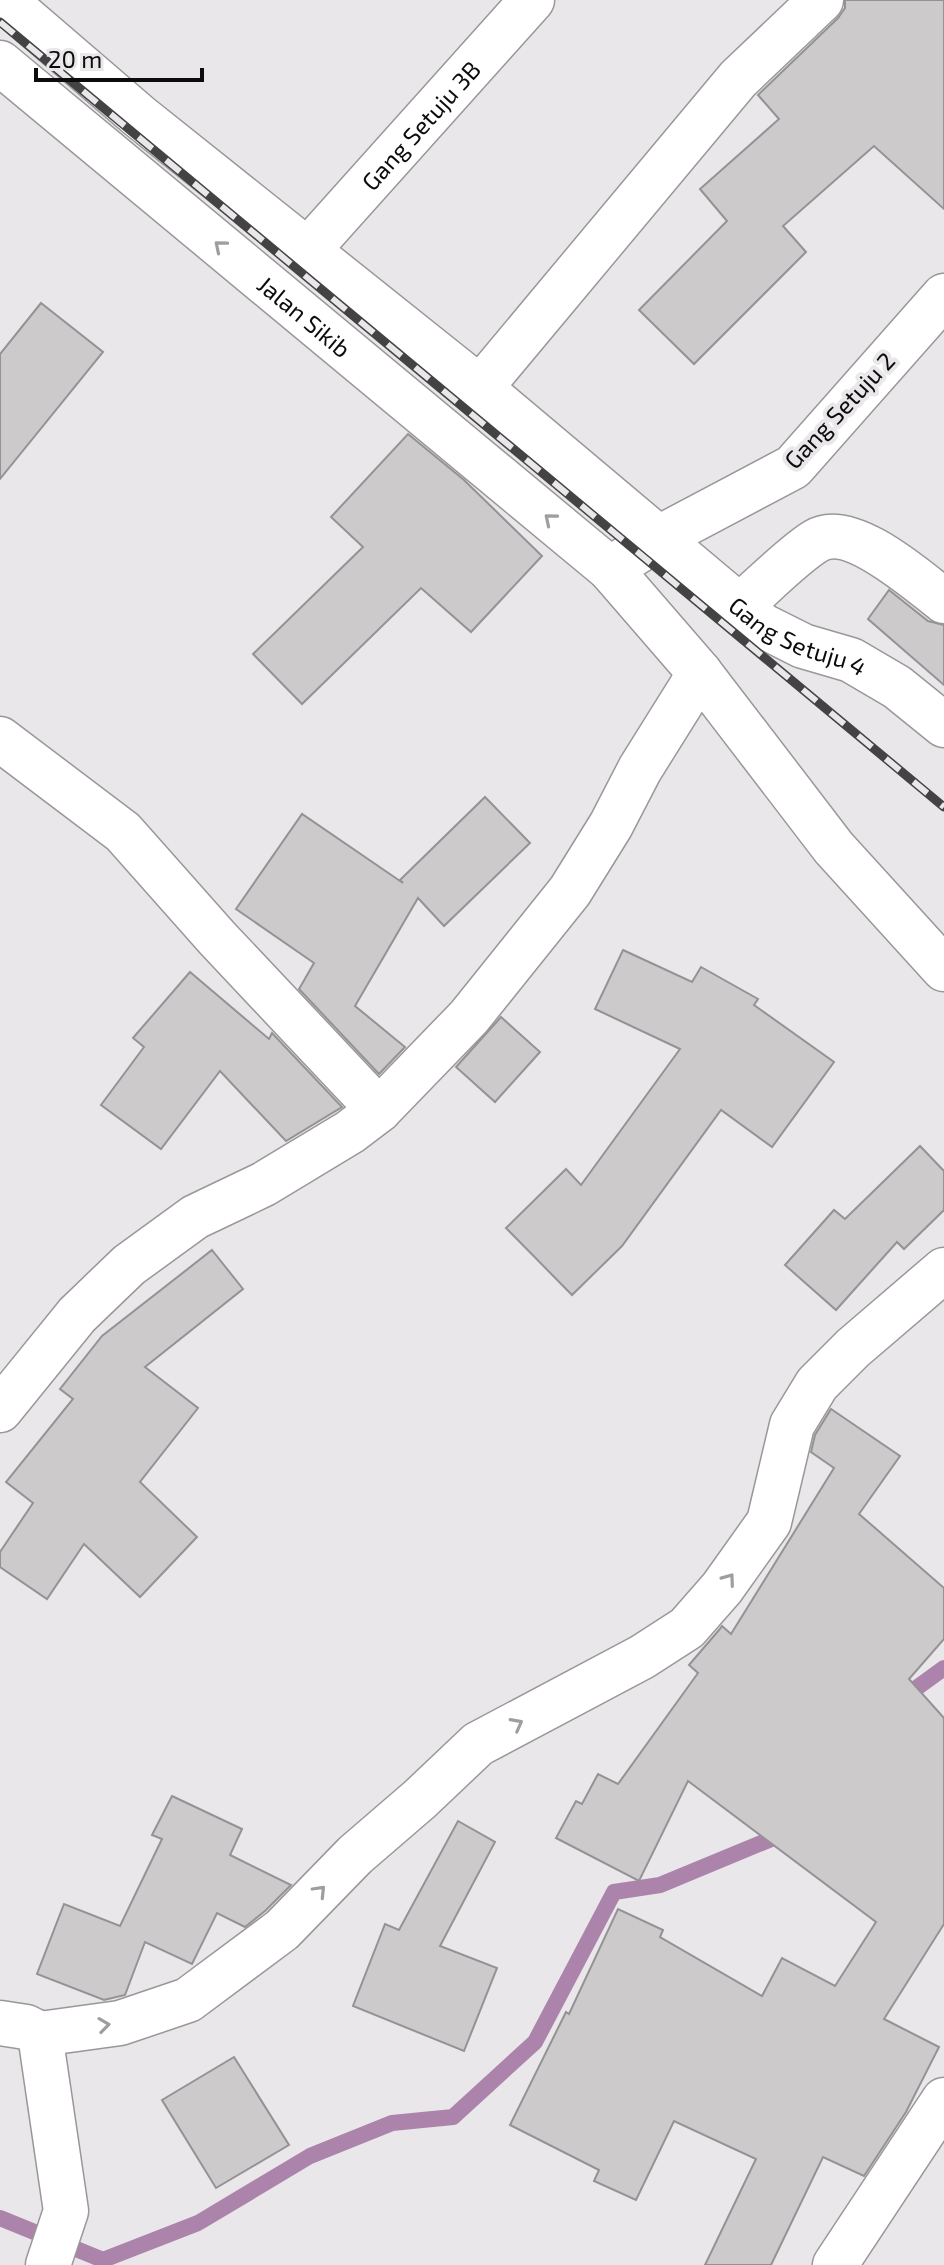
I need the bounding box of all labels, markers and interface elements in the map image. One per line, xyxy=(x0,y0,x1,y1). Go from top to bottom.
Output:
scale bar xyxy=(36,32,202,82)
text: 20 m xyxy=(48,44,102,73)
street label: Gang Setuju 3B xyxy=(355,54,485,195)
one-way arrow xyxy=(215,241,229,256)
street label: Jalan Sikib xyxy=(252,269,357,363)
street label: Gang Setuju 2 xyxy=(778,346,900,474)
one-way arrow xyxy=(545,514,559,529)
street label: Gang Setuju 4 xyxy=(724,590,872,681)
one-way arrow xyxy=(719,1573,734,1587)
one-way arrow xyxy=(508,1718,523,1733)
one-way arrow xyxy=(310,1886,325,1900)
one-way arrow xyxy=(97,2017,110,2034)

